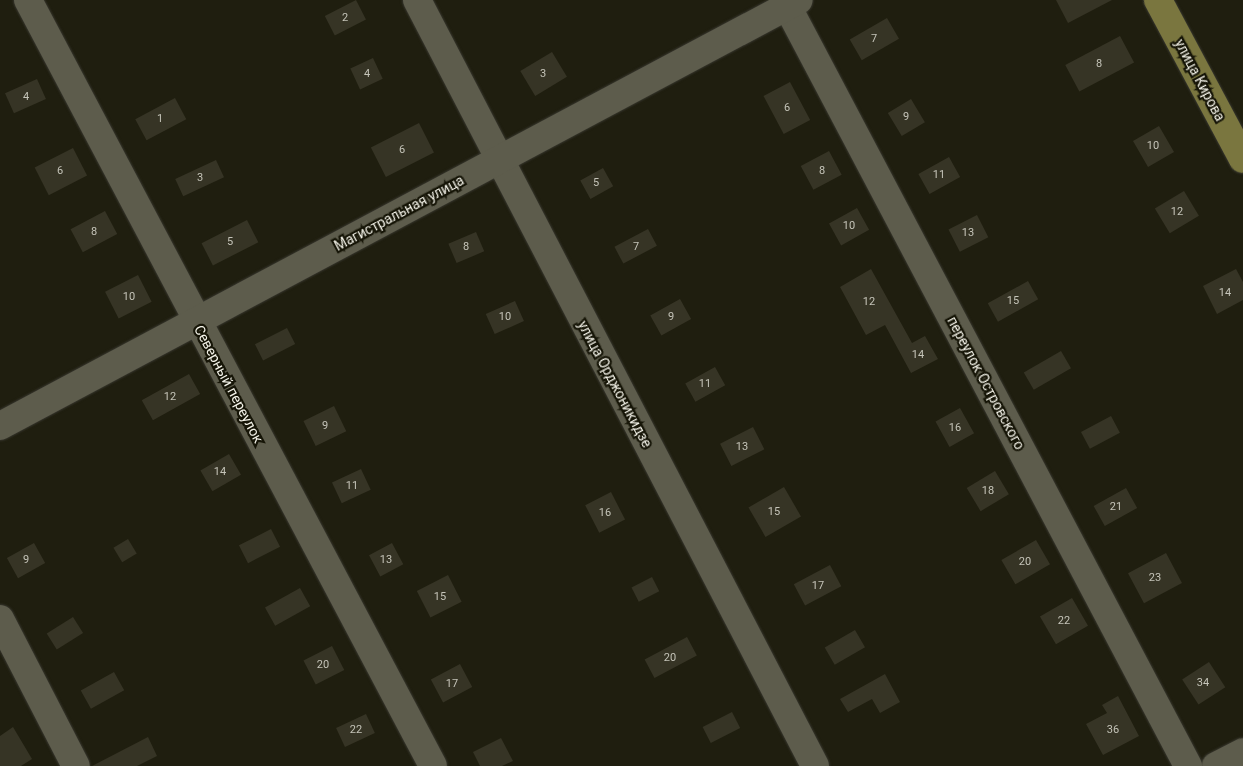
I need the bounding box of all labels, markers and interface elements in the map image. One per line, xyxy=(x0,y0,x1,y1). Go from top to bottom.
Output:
house number: 2 xyxy=(342,11,348,25)
house number: 7 xyxy=(871,32,877,46)
street label: улица Кирова xyxy=(1171,36,1229,124)
house number: 8 xyxy=(1096,57,1102,71)
house number: 4 xyxy=(364,67,370,81)
house number: 3 xyxy=(540,67,546,81)
house number: 4 xyxy=(23,90,29,104)
house number: 6 xyxy=(784,101,790,115)
house number: 9 xyxy=(903,110,909,124)
house number: 1 xyxy=(157,112,163,126)
house number: 10 xyxy=(1147,139,1159,153)
house number: 6 xyxy=(399,143,405,157)
house number: 6 xyxy=(57,164,63,178)
house number: 8 xyxy=(819,164,825,178)
house number: 11 xyxy=(933,168,945,182)
house number: 3 xyxy=(197,171,203,185)
street label: Магистральная улица xyxy=(331,172,467,254)
house number: 5 xyxy=(593,176,599,190)
house number: 12 xyxy=(1171,205,1183,219)
house number: 10 xyxy=(843,219,855,233)
house number: 8 xyxy=(91,225,97,239)
house number: 13 xyxy=(962,226,974,240)
house number: 5 xyxy=(227,235,233,249)
house number: 8 xyxy=(463,240,469,254)
house number: 7 xyxy=(633,240,639,254)
house number: 14 xyxy=(1219,286,1231,300)
house number: 10 xyxy=(123,290,135,304)
house number: 15 xyxy=(1007,294,1019,308)
house number: 12 xyxy=(863,295,875,309)
house number: 10 xyxy=(499,310,511,324)
house number: 9 xyxy=(668,310,674,324)
street label: переулок Островского xyxy=(944,314,1028,452)
street label: улица Орджоникидзе xyxy=(574,318,656,450)
street label: Северный переулок xyxy=(191,322,267,446)
house number: 14 xyxy=(912,348,924,362)
house number: 11 xyxy=(699,377,711,391)
house number: 12 xyxy=(164,390,176,404)
house number: 9 xyxy=(322,419,328,433)
house number: 16 xyxy=(949,421,961,435)
house number: 13 xyxy=(736,440,748,454)
house number: 14 xyxy=(214,465,226,479)
house number: 11 xyxy=(346,479,358,493)
house number: 18 xyxy=(982,484,994,498)
house number: 21 xyxy=(1110,500,1122,514)
house number: 15 xyxy=(768,505,780,519)
house number: 16 xyxy=(599,506,611,520)
house number: 9 xyxy=(23,553,29,567)
house number: 13 xyxy=(380,553,392,567)
house number: 20 xyxy=(1019,555,1031,569)
house number: 23 xyxy=(1149,571,1161,585)
house number: 17 xyxy=(812,579,824,593)
house number: 15 xyxy=(434,590,446,604)
house number: 22 xyxy=(1058,614,1070,628)
house number: 20 xyxy=(664,651,676,665)
house number: 20 xyxy=(317,658,329,672)
house number: 34 xyxy=(1197,676,1209,690)
house number: 17 xyxy=(446,677,458,691)
house number: 22 xyxy=(350,723,362,737)
house number: 36 xyxy=(1107,723,1119,737)

